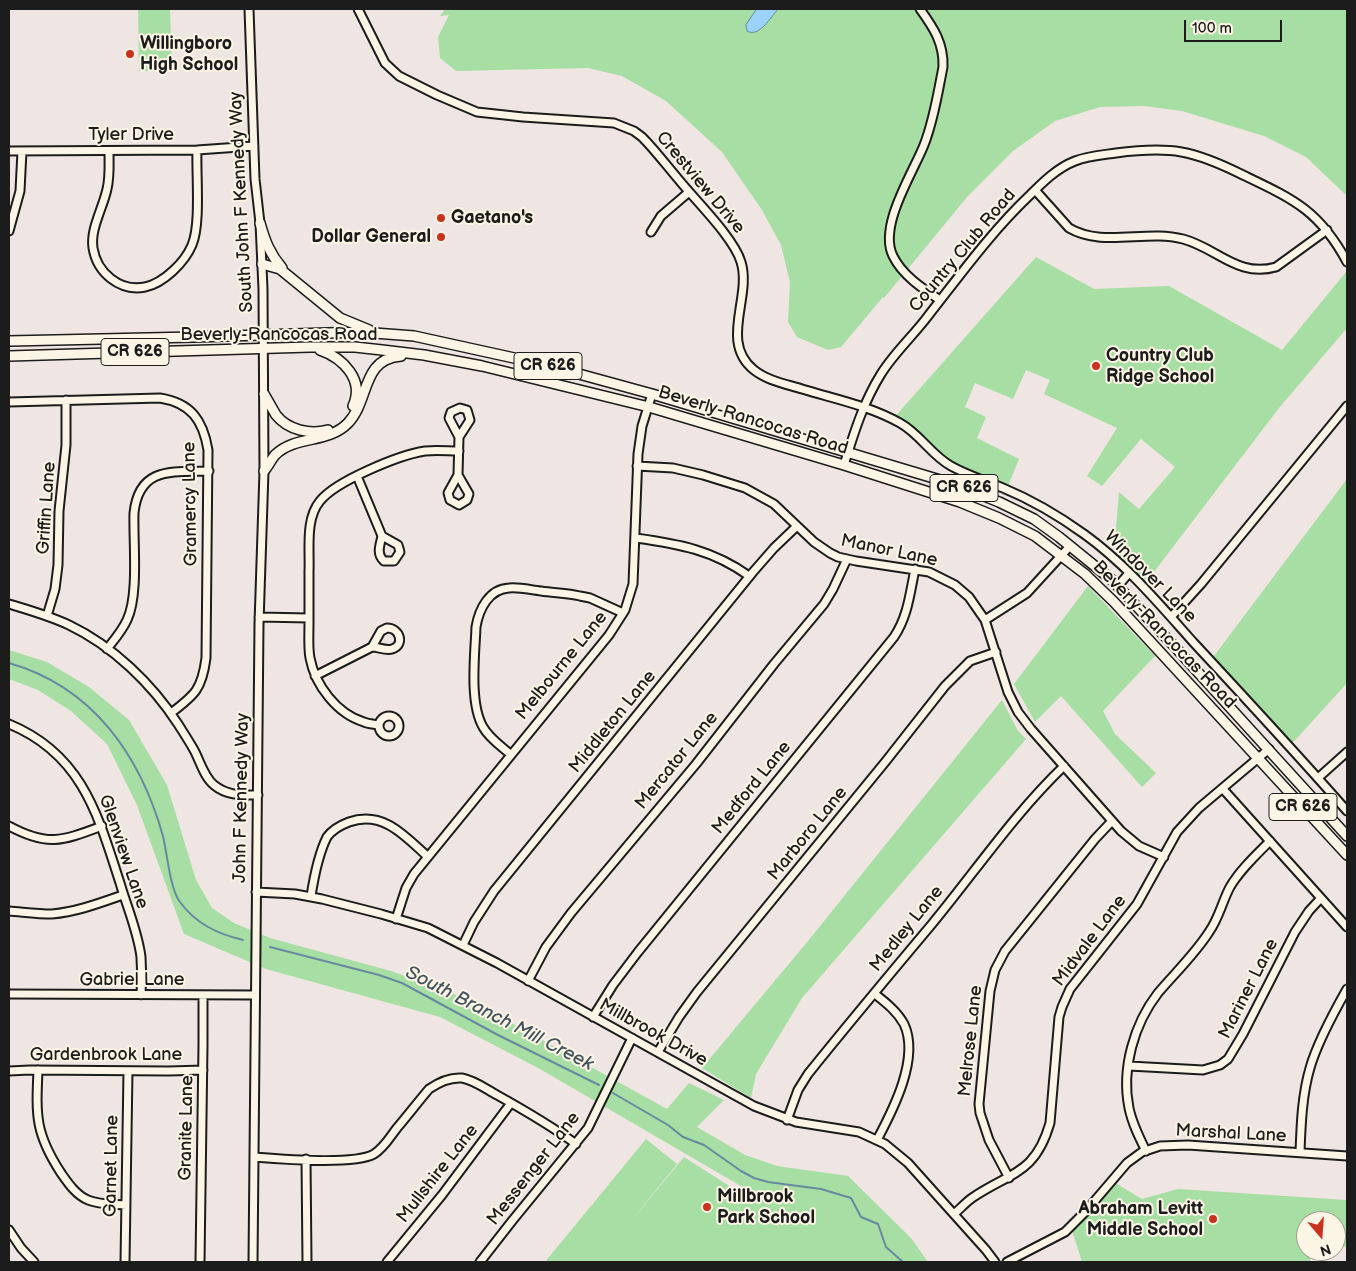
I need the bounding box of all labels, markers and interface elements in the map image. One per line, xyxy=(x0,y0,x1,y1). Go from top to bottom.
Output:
scale bar xyxy=(1186,10,1284,42)
text: 100 m xyxy=(1192,19,1232,38)
place label: Willingboro High School xyxy=(140,33,238,76)
marker: Willingboro High School xyxy=(124,48,136,60)
street label: South John F Kennedy Way xyxy=(225,91,259,313)
street label: Tyler Drive xyxy=(88,124,174,146)
street label: Crestview Drive xyxy=(651,127,749,239)
street label: Country Club Road xyxy=(905,185,1021,317)
place label: Gaetano's xyxy=(451,207,533,229)
marker: Gaetano's xyxy=(435,212,447,224)
place label: Dollar General xyxy=(311,226,431,248)
marker: Dollar General xyxy=(435,231,447,243)
street label: Beverly-Rancocas Road xyxy=(180,324,378,346)
road number: CR 626 xyxy=(101,338,169,366)
place label: Country Club Ridge School xyxy=(1106,345,1214,388)
road number: CR 626 xyxy=(514,352,582,380)
marker: Country Club Ridge School xyxy=(1090,360,1102,372)
street label: Beverly-Rancocas Road xyxy=(656,382,850,460)
street label: Gramercy Lane xyxy=(179,441,203,567)
street label: Griffin Lane xyxy=(33,461,61,555)
road number: CR 626 xyxy=(930,474,998,502)
street label: Windover Lane xyxy=(1099,526,1201,628)
street label: Manor Lane xyxy=(839,530,939,572)
street label: Beverly-Rancocas Road xyxy=(1088,557,1240,713)
street label: Melbourne Lane xyxy=(512,607,612,725)
street label: Middleton Lane xyxy=(565,666,661,778)
street label: Mercator Lane xyxy=(631,708,723,814)
street label: John F Kennedy Way xyxy=(230,713,254,883)
street label: Medford Lane xyxy=(708,737,796,839)
street label: Marboro Lane xyxy=(764,783,852,885)
street label: Glenview Lane xyxy=(93,792,153,912)
road number: CR 626 xyxy=(1269,794,1337,820)
street label: Medley Lane xyxy=(866,882,948,976)
street label: Midvale Lane xyxy=(1049,891,1131,991)
street label: Mariner Lane xyxy=(1215,935,1283,1043)
water label: South Branch Mill Creek xyxy=(401,962,597,1076)
street label: Gabriel Lane xyxy=(80,969,184,991)
street label: Melrose Lane xyxy=(954,984,988,1098)
street label: Millbrook Drive xyxy=(595,994,711,1072)
street label: Gardenbrook Lane xyxy=(30,1044,182,1066)
street label: Granite Lane xyxy=(175,1075,199,1181)
street label: Messenger Lane xyxy=(483,1108,585,1230)
street label: Garnet Lane xyxy=(100,1115,124,1217)
street label: Mullshire Lane xyxy=(393,1120,483,1228)
street label: Marshal Lane xyxy=(1175,1120,1287,1148)
place label: Millbrook Park School xyxy=(717,1186,815,1228)
place label: Abraham Levitt Middle School xyxy=(1079,1198,1203,1240)
marker: Millbrook Park School xyxy=(701,1201,713,1213)
north arrow xyxy=(1296,1211,1346,1261)
marker: Abraham Levitt Middle School xyxy=(1207,1213,1219,1225)
text: N xyxy=(1318,1240,1333,1259)

